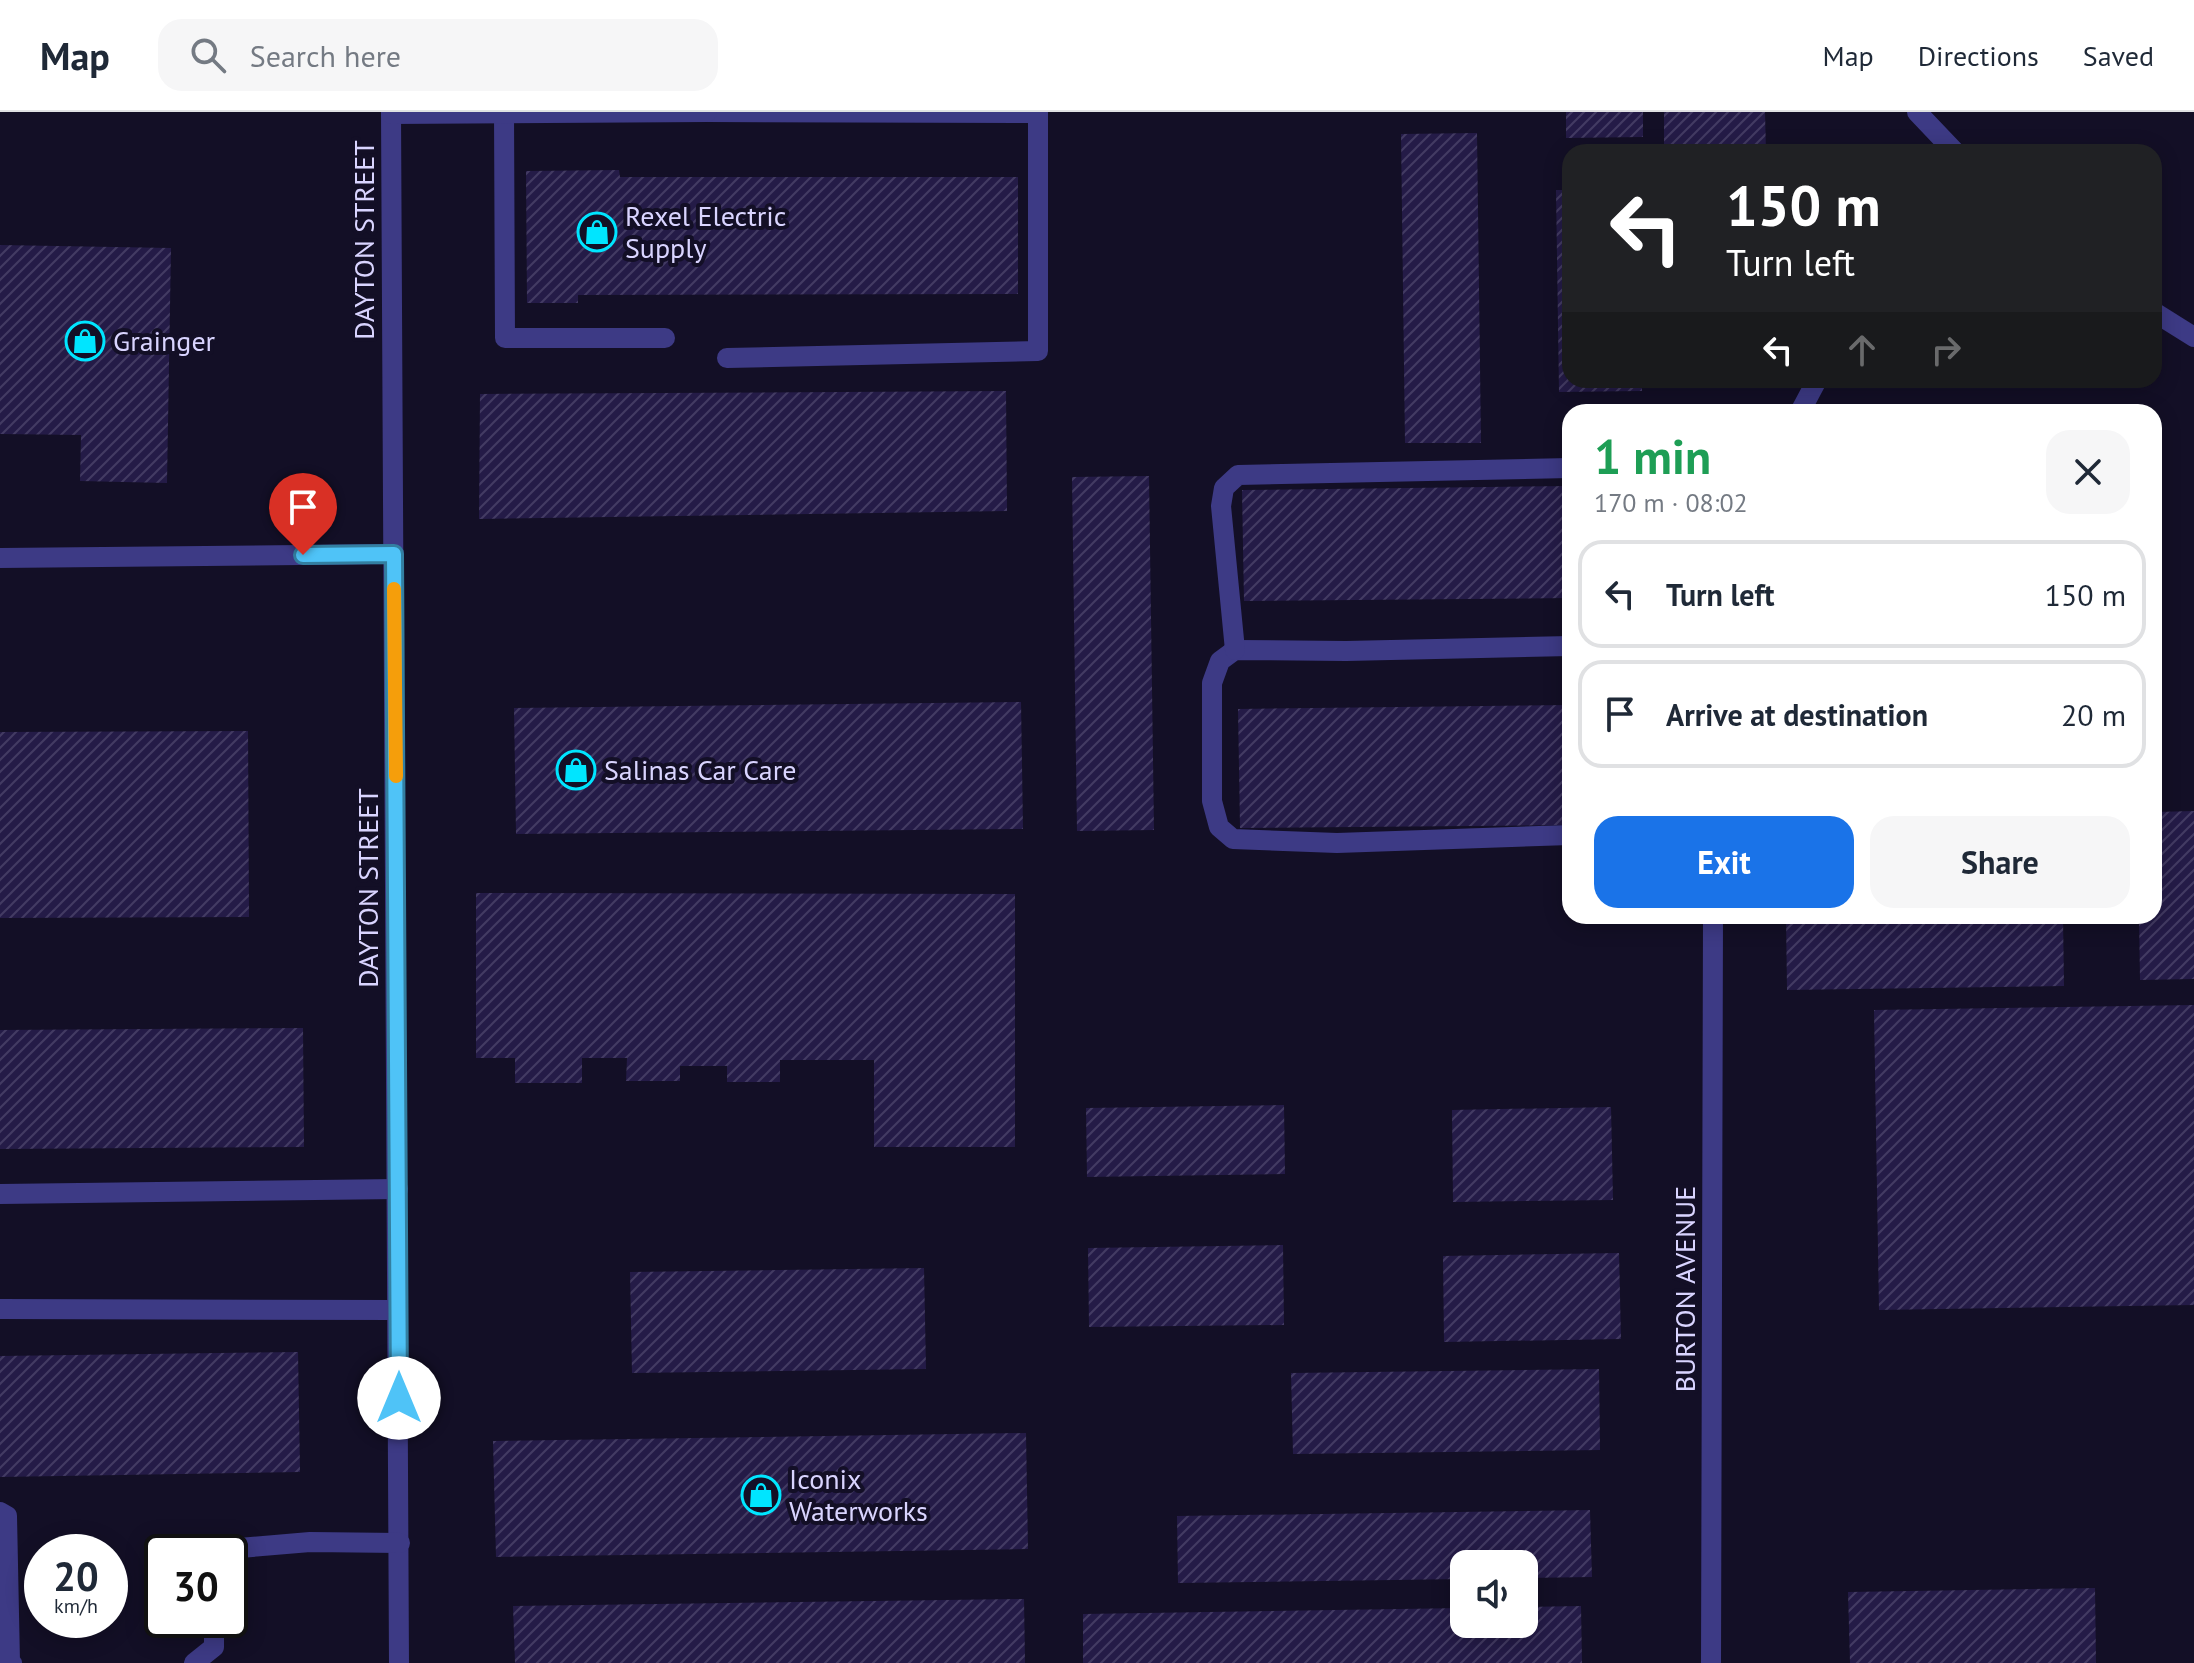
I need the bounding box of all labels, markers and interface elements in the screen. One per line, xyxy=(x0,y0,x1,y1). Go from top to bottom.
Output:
search box xyxy=(158,19,718,91)
text: Map xyxy=(40,31,110,80)
icon: search xyxy=(186,33,230,77)
text: Search here xyxy=(250,36,401,75)
text: Map xyxy=(1823,37,1874,74)
text: Directions xyxy=(1918,37,2039,74)
text: Saved xyxy=(2083,37,2154,74)
street label: DAYTON STREET xyxy=(345,140,382,340)
text: 150 m xyxy=(1726,169,1881,241)
icon: left xyxy=(1594,176,1698,280)
place label: Rexel Electric Supply xyxy=(625,197,786,266)
shop icon: Rexel Electric Supply xyxy=(576,211,618,253)
text: Turn left xyxy=(1726,239,1855,286)
shop icon: Grainger xyxy=(64,320,106,362)
place label: Grainger xyxy=(113,322,216,359)
icon: left xyxy=(1756,328,1800,372)
icon: ahead xyxy=(1840,328,1884,372)
icon: right xyxy=(1924,328,1968,372)
text: 1 min xyxy=(1594,425,1711,487)
button: close xyxy=(2046,430,2130,514)
pin xyxy=(269,473,337,555)
icon: arrive xyxy=(281,485,325,529)
text: 170 m · 08:02 xyxy=(1594,486,1748,519)
icon: left xyxy=(1598,572,1642,616)
text: Turn left xyxy=(1666,575,1774,614)
text: 150 m xyxy=(2045,575,2126,614)
icon: arrive xyxy=(1598,692,1642,736)
text: Arrive at destination xyxy=(1666,695,1928,734)
text: 20 m xyxy=(2061,695,2126,734)
shop icon: Salinas Car Care xyxy=(555,749,597,791)
place label: Salinas Car Care xyxy=(604,751,796,788)
street label: DAYTON STREET xyxy=(349,788,386,988)
button: Exit xyxy=(1594,816,1854,908)
button: Share xyxy=(1870,816,2130,908)
street label: BURTON AVENUE xyxy=(1666,1186,1703,1392)
position arrow xyxy=(357,1356,441,1440)
place label: Iconix Waterworks xyxy=(789,1460,928,1529)
shop icon: Iconix Waterworks xyxy=(740,1474,782,1516)
speed limit sign: 30 xyxy=(144,1534,248,1638)
text: 20 xyxy=(53,1550,99,1602)
map controls xyxy=(1450,1550,1538,1638)
button: sound xyxy=(1450,1550,1538,1638)
text: km/h xyxy=(54,1593,98,1619)

